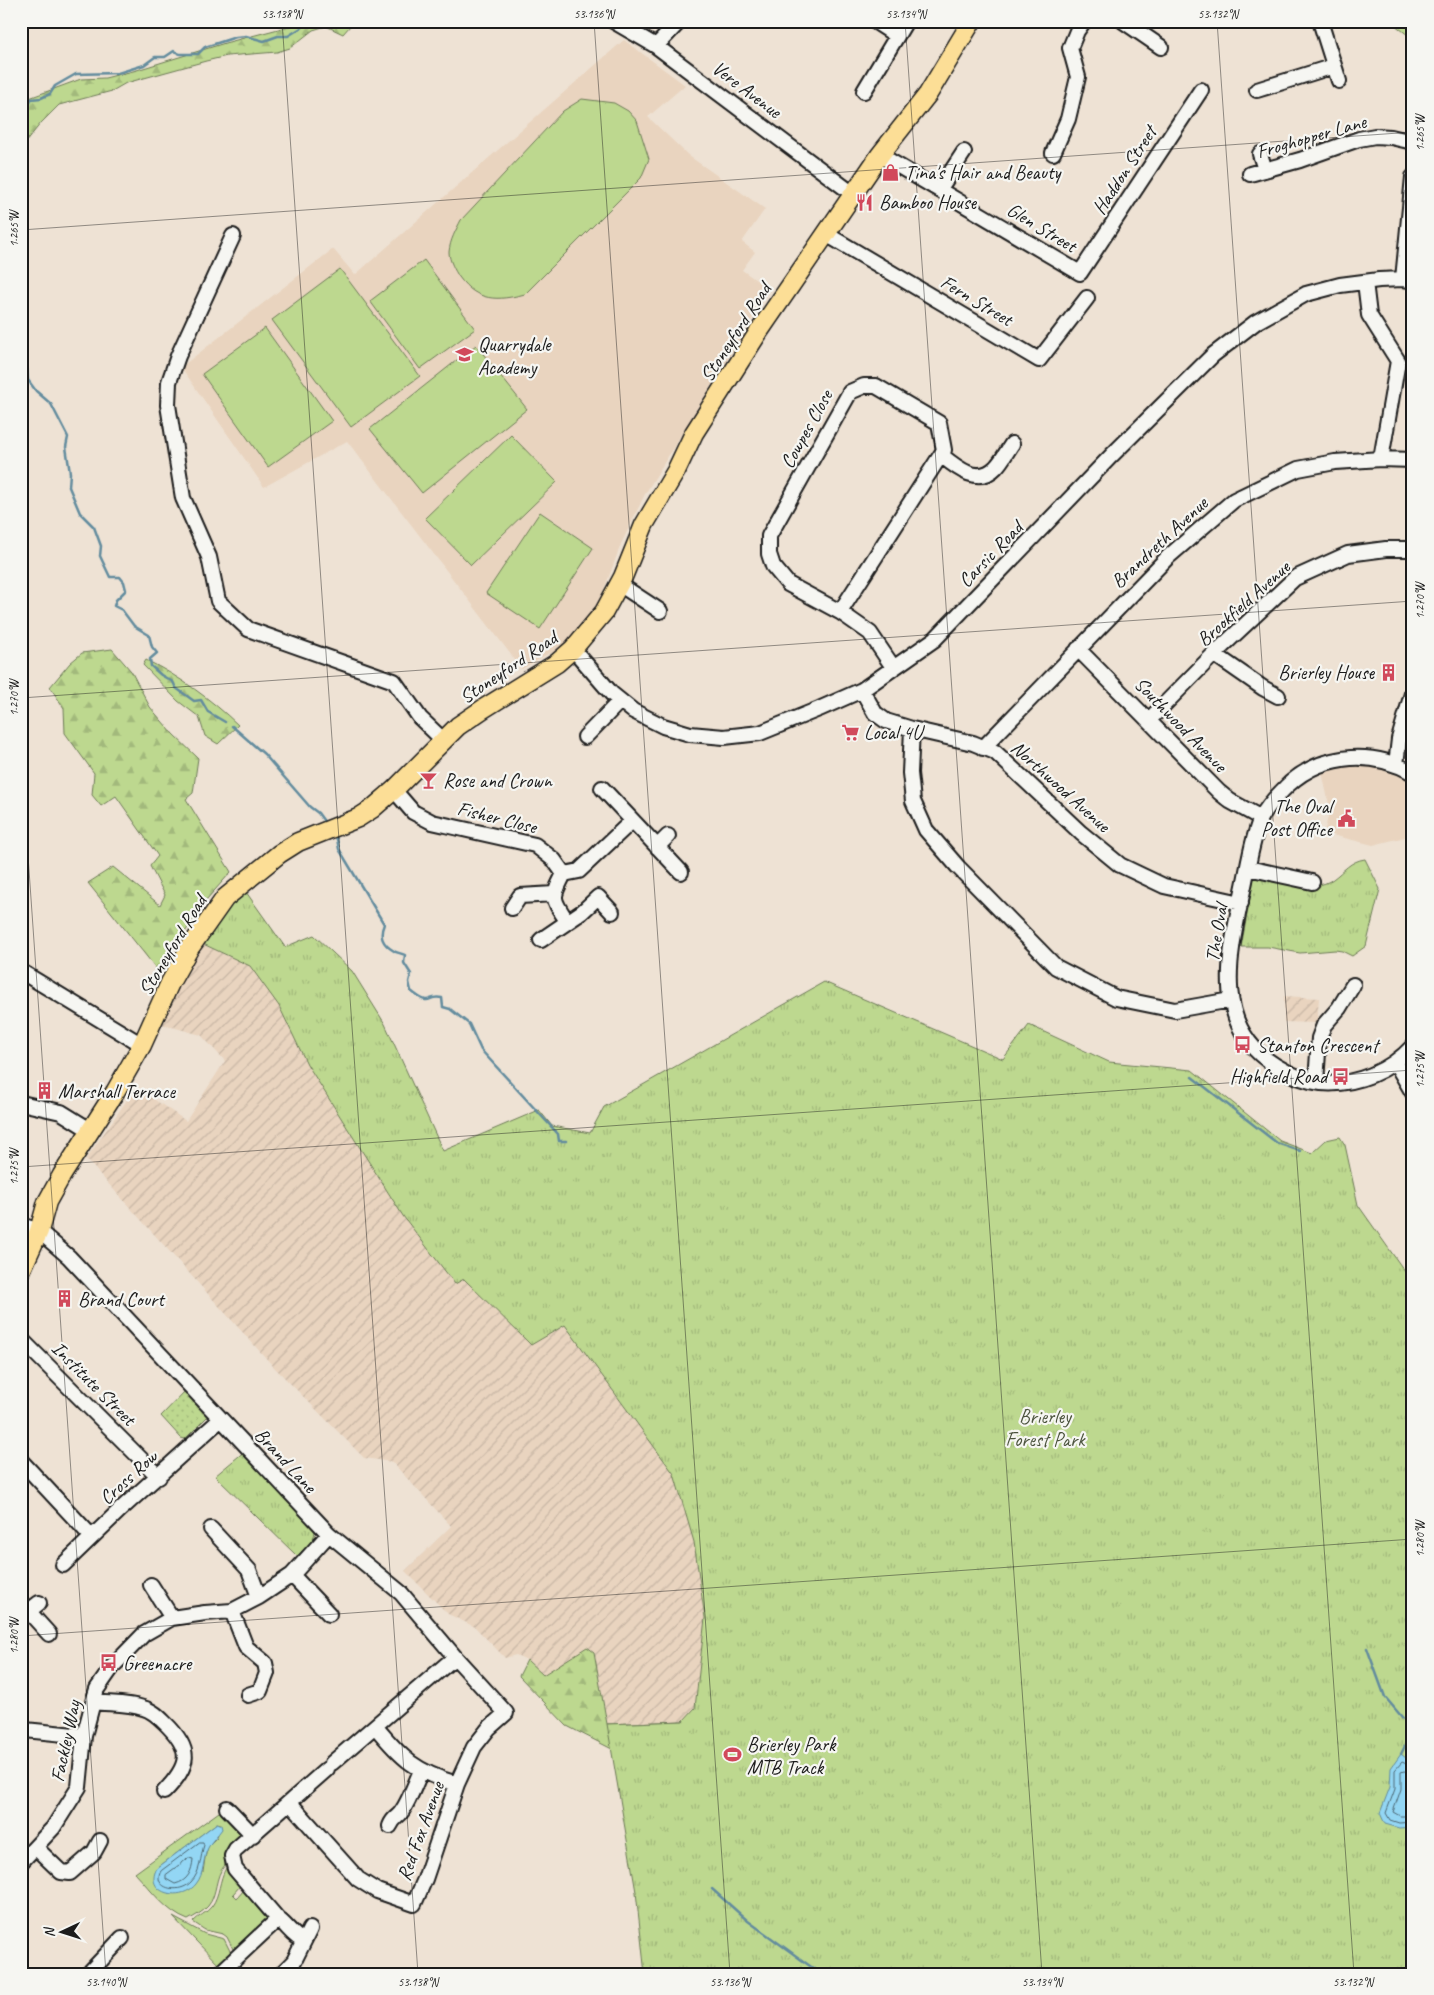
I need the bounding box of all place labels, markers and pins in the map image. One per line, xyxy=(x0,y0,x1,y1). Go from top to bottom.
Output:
place label: Tina's Hair and Beauty xyxy=(905,160,1063,185)
shop icon: Tina's Hair and Beauty xyxy=(881,162,901,182)
place label: Bamboo House xyxy=(879,190,978,215)
restaurant icon: Bamboo House xyxy=(855,192,875,212)
place label: Quarrydale Academy xyxy=(478,332,552,380)
school or university icon: Quarrydale Academy xyxy=(454,345,474,365)
place label: Brierley House xyxy=(1278,660,1375,685)
building icon: Brierley House xyxy=(1378,662,1398,682)
place label: Local 4U xyxy=(864,720,925,745)
supermarket icon: Local 4U xyxy=(840,722,860,742)
place label: Rose and Crown xyxy=(443,768,553,793)
bar icon: Rose and Crown xyxy=(419,770,439,790)
place label: The Oval Post Office xyxy=(1261,794,1336,842)
public building icon: The Oval Post Office xyxy=(1336,808,1356,828)
place label: Stanton Crescent xyxy=(1257,1033,1382,1058)
bus stop icon: Stanton Crescent xyxy=(1233,1035,1253,1055)
place label: Highfield Road xyxy=(1230,1064,1330,1089)
bus stop icon: Highfield Road xyxy=(1331,1066,1351,1086)
place label: Marshall Terrace xyxy=(58,1079,176,1104)
building icon: Marshall Terrace xyxy=(34,1081,54,1101)
place label: Brand Court xyxy=(78,1287,166,1312)
building icon: Brand Court xyxy=(54,1289,74,1309)
place label: Greenacre xyxy=(123,1651,193,1676)
bus stop icon: Greenacre xyxy=(99,1653,119,1673)
place label: Brierley Park MTB Track xyxy=(747,1732,837,1780)
sports icon: Brierley Park MTB Track xyxy=(723,1745,743,1765)

